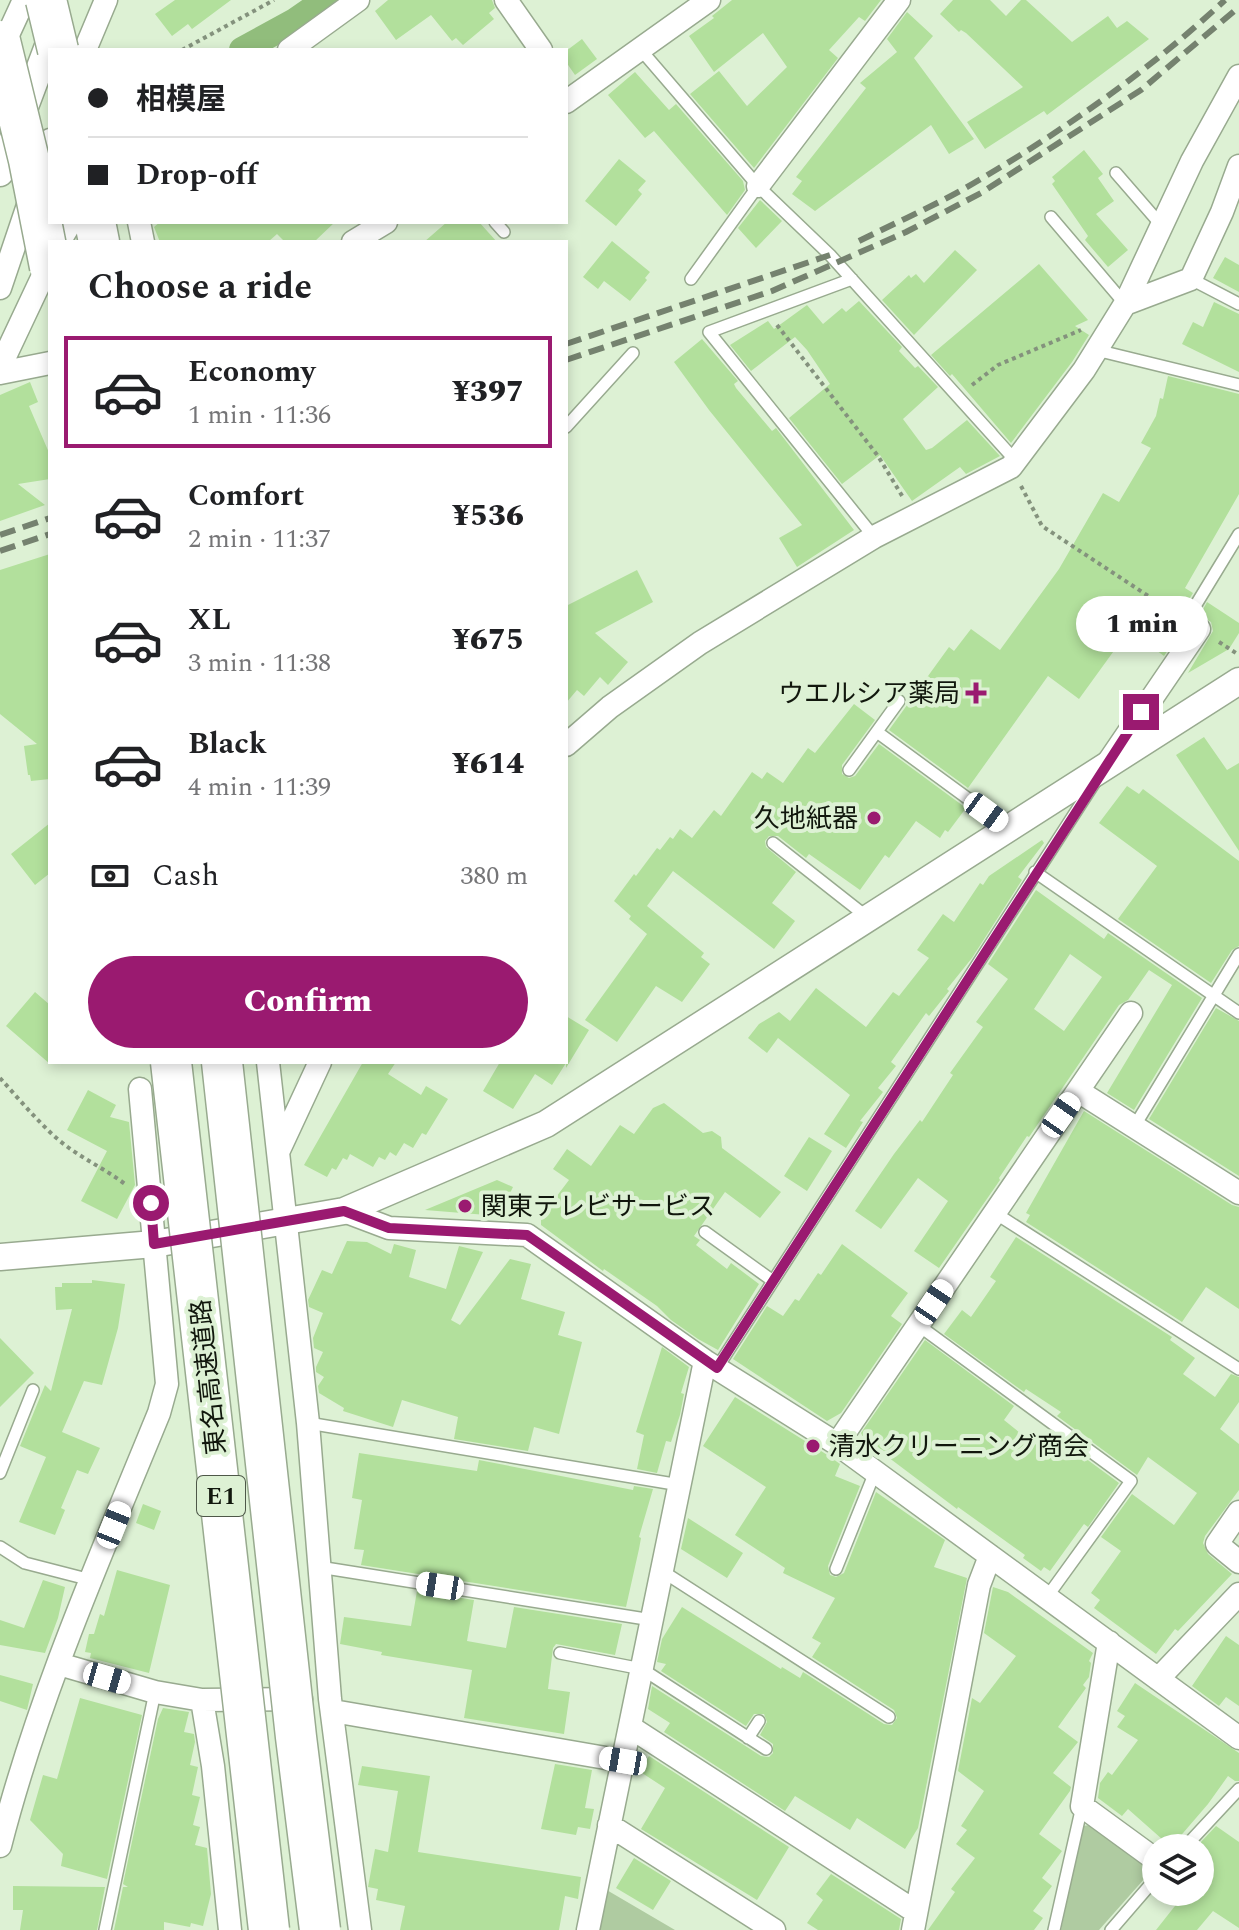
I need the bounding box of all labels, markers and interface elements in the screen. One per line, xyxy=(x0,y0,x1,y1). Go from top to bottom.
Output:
text: 相模屋 xyxy=(136,77,226,123)
text: Drop-off xyxy=(136,152,257,198)
text: Choose a ride xyxy=(88,260,312,315)
text: Economy xyxy=(188,349,315,395)
icon: car xyxy=(92,356,164,428)
text: ¥397 xyxy=(452,369,524,415)
text: 1 min · 11:36 xyxy=(188,395,331,435)
text: Comfort xyxy=(188,473,304,519)
icon: car xyxy=(92,480,164,552)
text: ¥536 xyxy=(452,493,524,539)
text: 2 min · 11:37 xyxy=(188,519,331,559)
callout: 1 min xyxy=(1075,596,1207,652)
text: XL xyxy=(188,597,231,643)
icon: car xyxy=(92,604,164,676)
text: 1 min xyxy=(1106,604,1178,644)
text: ¥675 xyxy=(452,617,524,663)
text: 3 min · 11:38 xyxy=(188,643,331,683)
place label: ウエルシア薬局 xyxy=(778,674,960,714)
marker: ウエルシア薬局 xyxy=(967,684,985,702)
route end xyxy=(1123,694,1159,730)
text: Black xyxy=(188,721,267,767)
icon: car xyxy=(92,728,164,800)
text: ¥614 xyxy=(452,741,524,787)
text: 4 min · 11:39 xyxy=(188,767,331,807)
car xyxy=(960,788,1012,836)
place label: 久地紙器 xyxy=(754,799,858,839)
marker: 久地紙器 xyxy=(865,809,883,827)
text: Cash xyxy=(152,853,219,899)
icon: cash xyxy=(88,854,132,898)
text: 380 m xyxy=(460,856,528,896)
button: Confirm xyxy=(88,956,528,1048)
car xyxy=(1037,1088,1085,1142)
route start xyxy=(133,1185,169,1221)
place label: 関東テレビサービス xyxy=(481,1187,715,1227)
marker: 関東テレビサービス xyxy=(456,1197,474,1215)
car xyxy=(911,1275,957,1329)
street label: 東名高速道路 xyxy=(181,1297,237,1457)
place label: 清水クリーニング商会 xyxy=(829,1427,1089,1467)
marker: 清水クリーニング商会 xyxy=(804,1437,822,1455)
road number: E1 xyxy=(197,1476,245,1516)
car xyxy=(94,1498,134,1552)
car xyxy=(414,1570,466,1602)
car xyxy=(81,1660,133,1696)
car xyxy=(597,1745,649,1777)
map controls xyxy=(1142,1834,1214,1906)
button: layers xyxy=(1142,1834,1214,1906)

